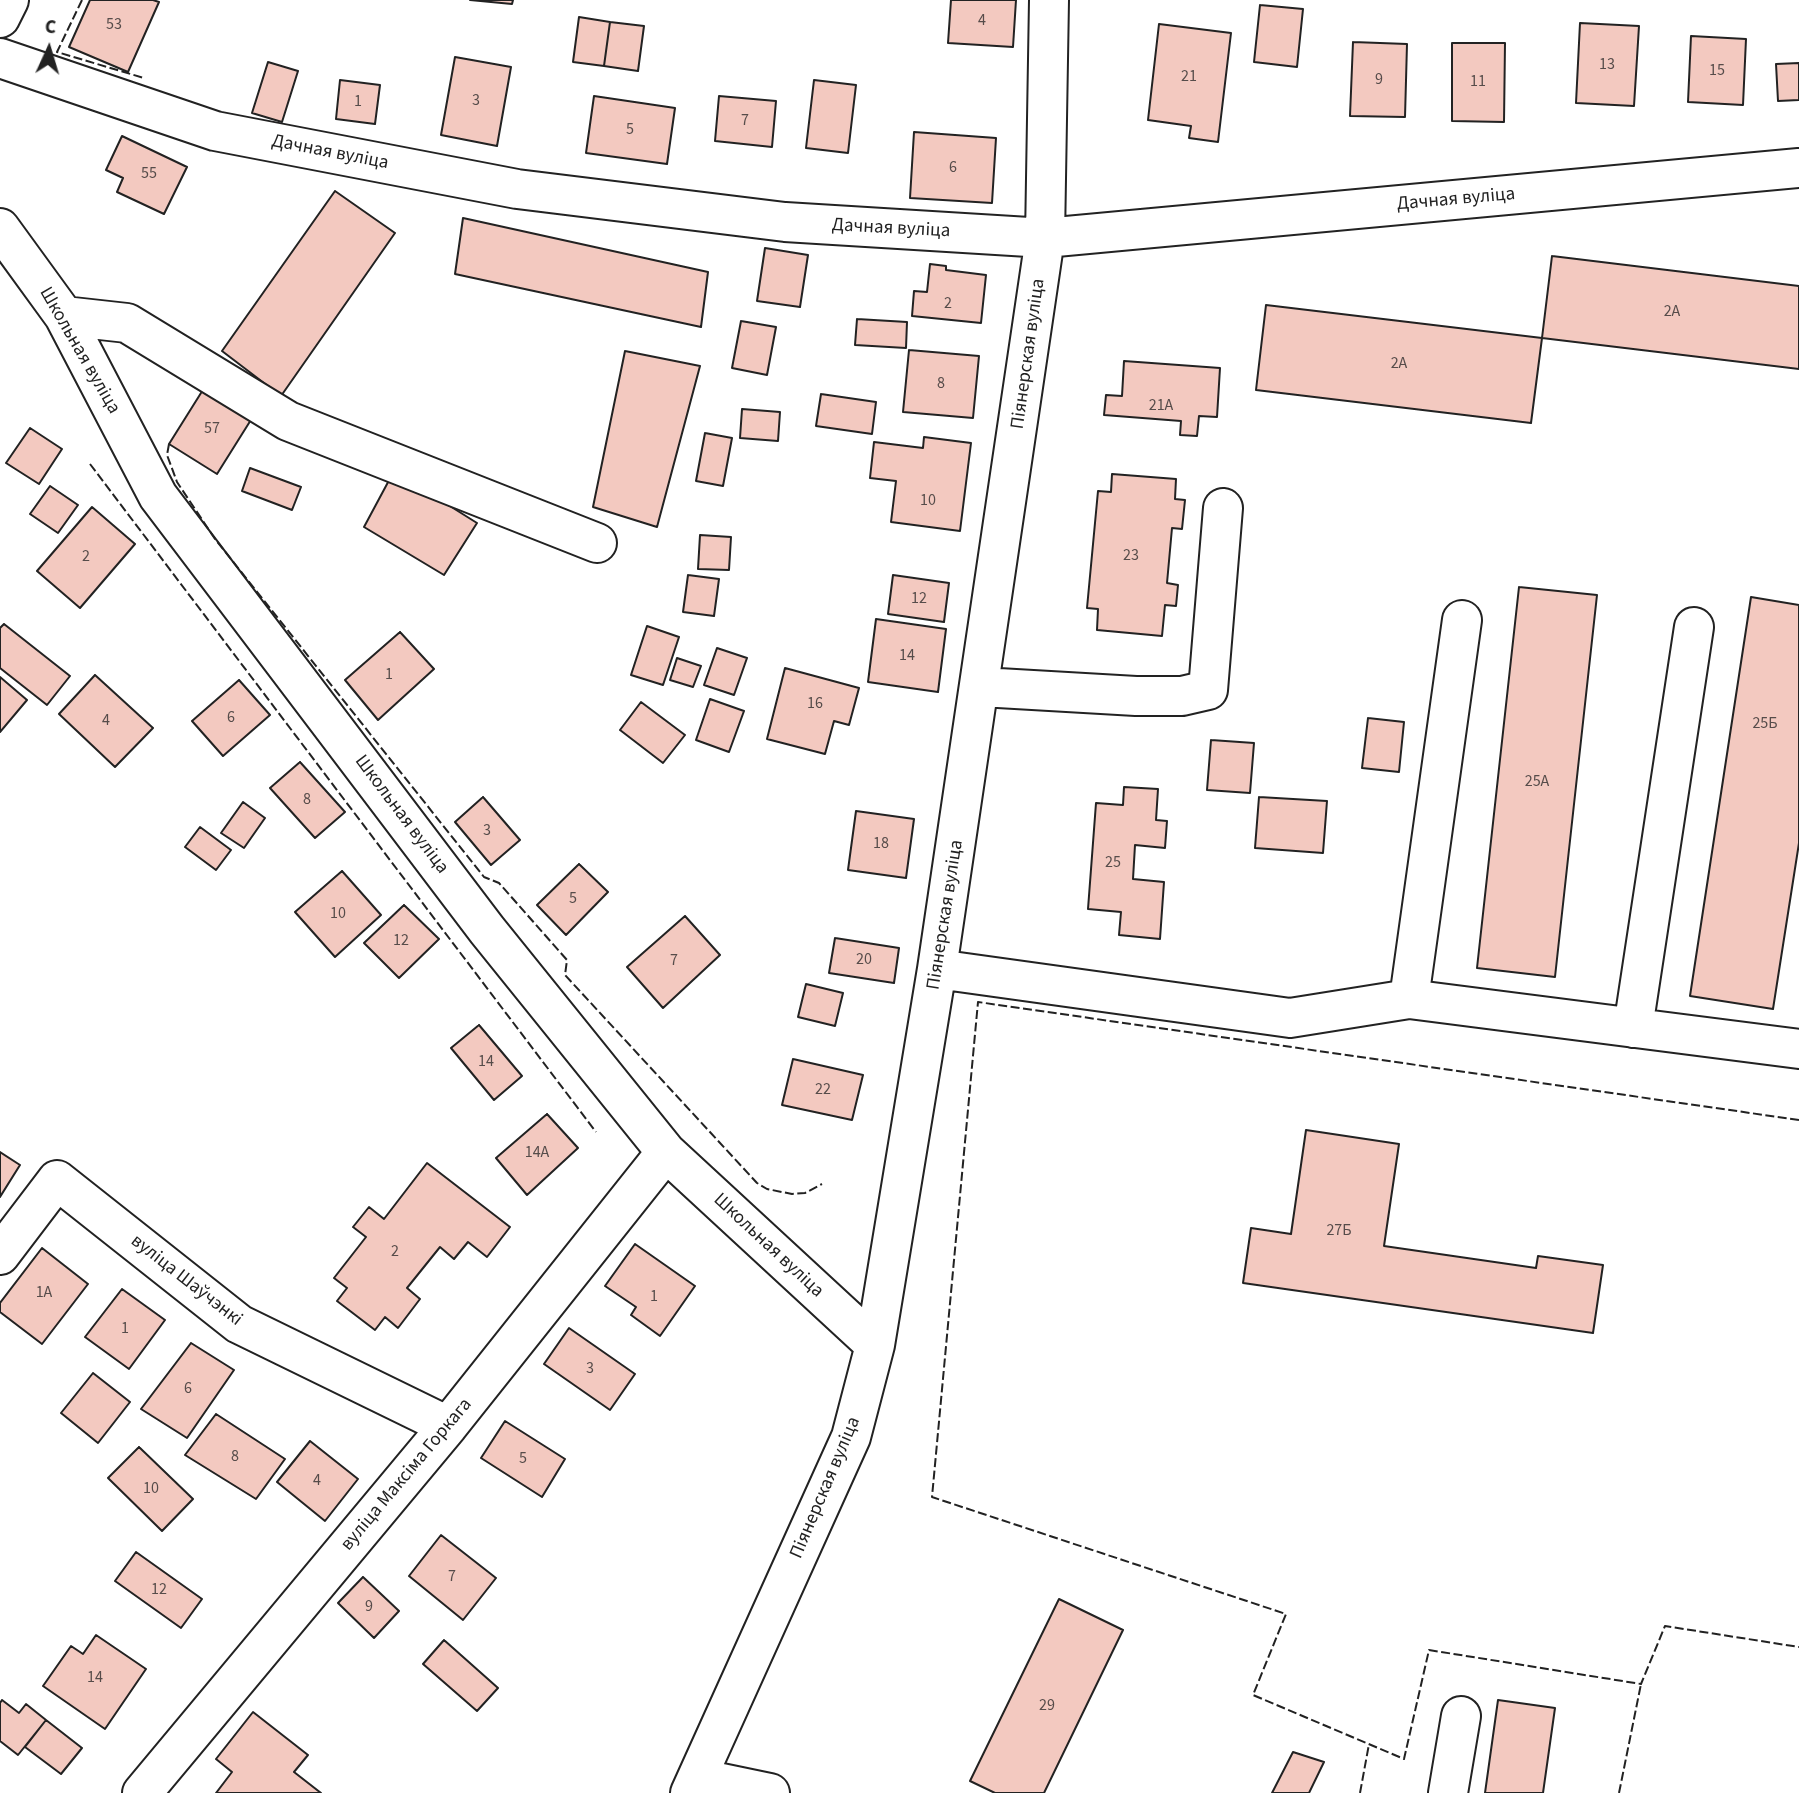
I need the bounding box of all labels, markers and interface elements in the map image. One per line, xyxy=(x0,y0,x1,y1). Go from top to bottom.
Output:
house number: 4 xyxy=(978,11,986,31)
north arrow xyxy=(14,14,84,84)
text: С xyxy=(44,14,57,41)
house number: 53 xyxy=(106,15,122,35)
house number: 13 xyxy=(1599,55,1615,75)
house number: 15 xyxy=(1709,61,1725,81)
house number: 21 xyxy=(1181,67,1197,87)
house number: 9 xyxy=(1375,70,1383,90)
house number: 11 xyxy=(1470,72,1486,92)
house number: 3 xyxy=(472,91,480,111)
house number: 1 xyxy=(354,92,362,112)
house number: 7 xyxy=(741,111,749,131)
house number: 5 xyxy=(626,120,634,140)
street label: Дачная вуліца xyxy=(270,130,390,176)
house number: 6 xyxy=(949,158,957,178)
house number: 55 xyxy=(141,164,157,184)
street label: Дачная вуліца xyxy=(1396,183,1516,217)
street label: Дачная вуліца xyxy=(831,215,951,243)
street label: Піянерская вуліца xyxy=(1007,277,1051,431)
street label: Школьная вуліца xyxy=(33,284,125,418)
house number: 2 xyxy=(944,294,952,314)
house number: 2А xyxy=(1664,302,1680,322)
house number: 2А xyxy=(1391,354,1407,374)
house number: 8 xyxy=(937,374,945,394)
house number: 21А xyxy=(1149,396,1173,416)
house number: 57 xyxy=(204,419,220,439)
house number: 10 xyxy=(920,491,936,511)
house number: 23 xyxy=(1123,546,1139,566)
house number: 2 xyxy=(82,547,90,567)
house number: 12 xyxy=(911,589,927,609)
house number: 14 xyxy=(899,646,915,666)
house number: 1 xyxy=(385,665,393,685)
house number: 16 xyxy=(807,694,823,714)
house number: 6 xyxy=(227,708,235,728)
house number: 4 xyxy=(102,711,110,731)
house number: 25Б xyxy=(1752,714,1778,734)
street label: Школьная вуліца xyxy=(349,751,453,879)
house number: 25А xyxy=(1525,772,1549,792)
house number: 8 xyxy=(303,790,311,810)
house number: 3 xyxy=(483,821,491,841)
house number: 18 xyxy=(873,834,889,854)
street label: Піянерская вуліца xyxy=(923,838,969,992)
house number: 25 xyxy=(1105,853,1121,873)
house number: 5 xyxy=(569,889,577,909)
house number: 10 xyxy=(330,904,346,924)
house number: 12 xyxy=(393,931,409,951)
house number: 20 xyxy=(856,950,872,970)
house number: 7 xyxy=(670,951,678,971)
house number: 14 xyxy=(478,1052,494,1072)
house number: 22 xyxy=(815,1080,831,1100)
house number: 14А xyxy=(525,1143,549,1163)
street label: Школьная вуліца xyxy=(708,1189,828,1303)
house number: 27Б xyxy=(1326,1221,1352,1241)
street label: вуліца Шаўчэнкі xyxy=(126,1230,246,1332)
house number: 2 xyxy=(391,1242,399,1262)
house number: 1А xyxy=(36,1283,52,1303)
house number: 1 xyxy=(650,1287,658,1307)
house number: 1 xyxy=(121,1319,129,1339)
house number: 3 xyxy=(586,1359,594,1379)
house number: 6 xyxy=(184,1379,192,1399)
street label: вуліца Максіма Горкага xyxy=(337,1394,477,1556)
street label: Піянерская вуліца xyxy=(786,1414,866,1562)
house number: 8 xyxy=(231,1447,239,1467)
house number: 5 xyxy=(519,1449,527,1469)
house number: 4 xyxy=(313,1471,321,1491)
house number: 10 xyxy=(143,1479,159,1499)
house number: 7 xyxy=(448,1567,456,1587)
house number: 12 xyxy=(151,1580,167,1600)
house number: 9 xyxy=(365,1597,373,1617)
house number: 14 xyxy=(87,1668,103,1688)
house number: 29 xyxy=(1039,1696,1055,1716)

